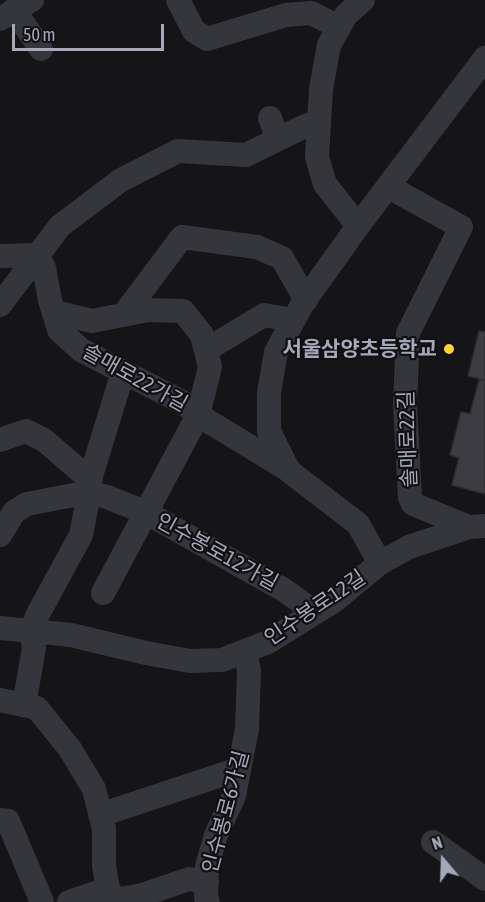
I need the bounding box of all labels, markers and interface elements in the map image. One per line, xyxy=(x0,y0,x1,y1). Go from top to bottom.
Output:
scale bar xyxy=(15,12,166,50)
text: 50 m xyxy=(23,24,55,45)
place label: 서울삼양초등학교 xyxy=(282,336,437,362)
street label: 솔매로22가길 xyxy=(78,339,192,417)
marker: 서울삼양초등학교 xyxy=(442,342,456,356)
street label: 솔매로22길 xyxy=(394,390,422,488)
street label: 인수봉로12가길 xyxy=(152,508,282,596)
street label: 인수봉로12길 xyxy=(260,565,370,651)
street label: 인수봉로6가길 xyxy=(198,748,254,876)
north arrow xyxy=(413,830,473,890)
text: N xyxy=(430,833,445,853)

